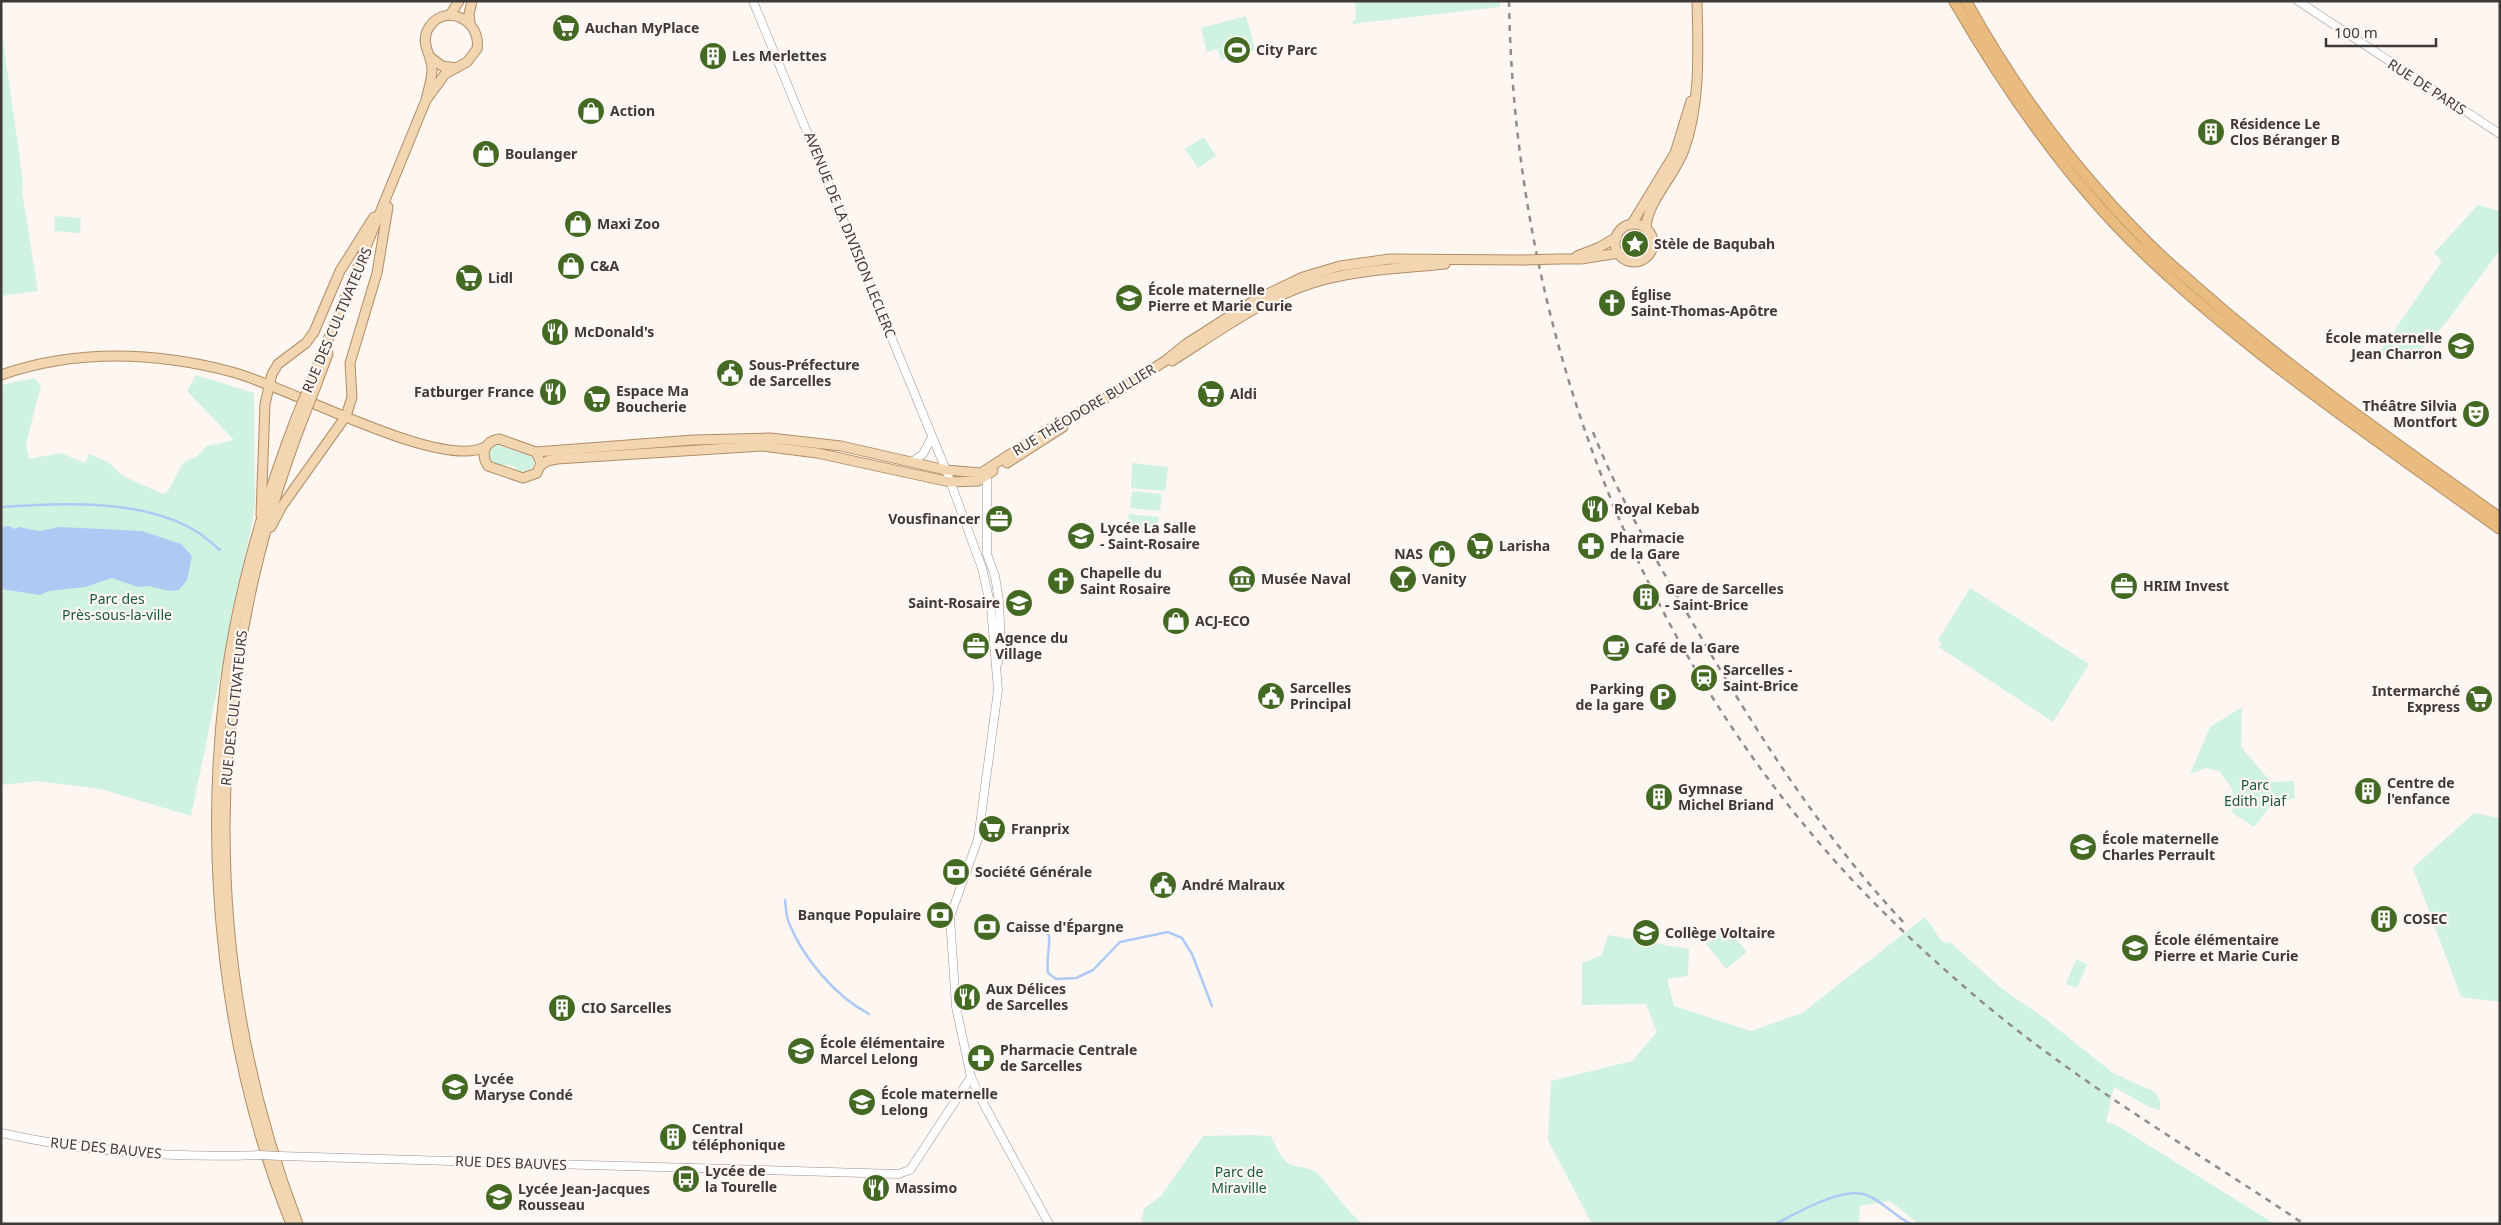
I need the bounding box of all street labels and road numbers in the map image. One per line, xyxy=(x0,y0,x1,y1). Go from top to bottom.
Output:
street label: RUE DE PARIS xyxy=(2384,54,2470,119)
street label: AVENUE DE LA DIVISION LECLERC xyxy=(800,129,901,341)
street label: RUE DES CULTIVATEURS xyxy=(297,244,376,395)
street label: RUE THÉODORE BULLIER xyxy=(1009,359,1159,460)
street label: RUE DES CULTIVATEURS xyxy=(216,629,251,787)
street label: RUE DES BAUVES xyxy=(49,1132,163,1163)
street label: RUE DES BAUVES xyxy=(455,1151,568,1174)

